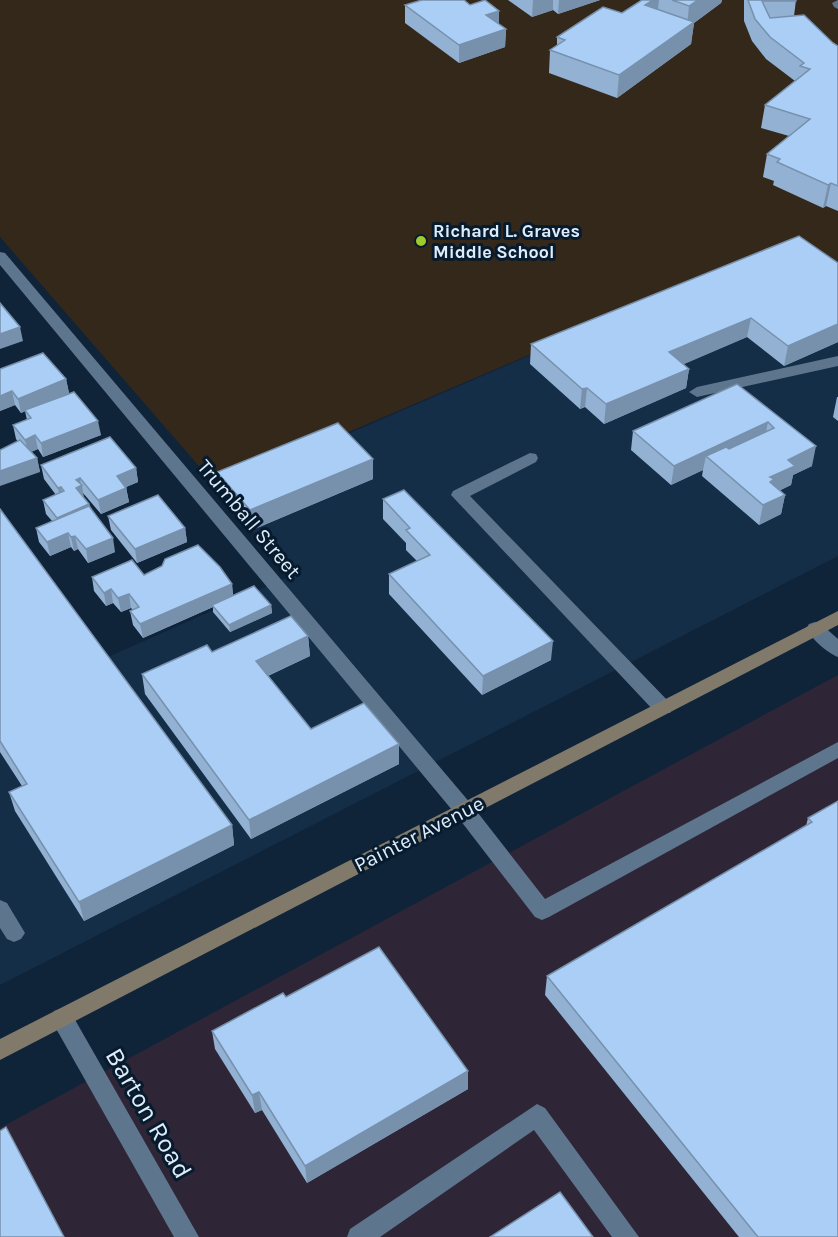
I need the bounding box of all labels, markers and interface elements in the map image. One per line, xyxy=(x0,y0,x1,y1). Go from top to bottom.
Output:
place label: Richard L. Graves Middle School xyxy=(433,220,580,263)
marker: Richard L. Graves Middle School xyxy=(414,234,428,248)
street label: Trumball Street xyxy=(192,455,306,583)
street label: Painter Avenue xyxy=(350,791,488,877)
street label: Barton Road xyxy=(99,1042,198,1184)

